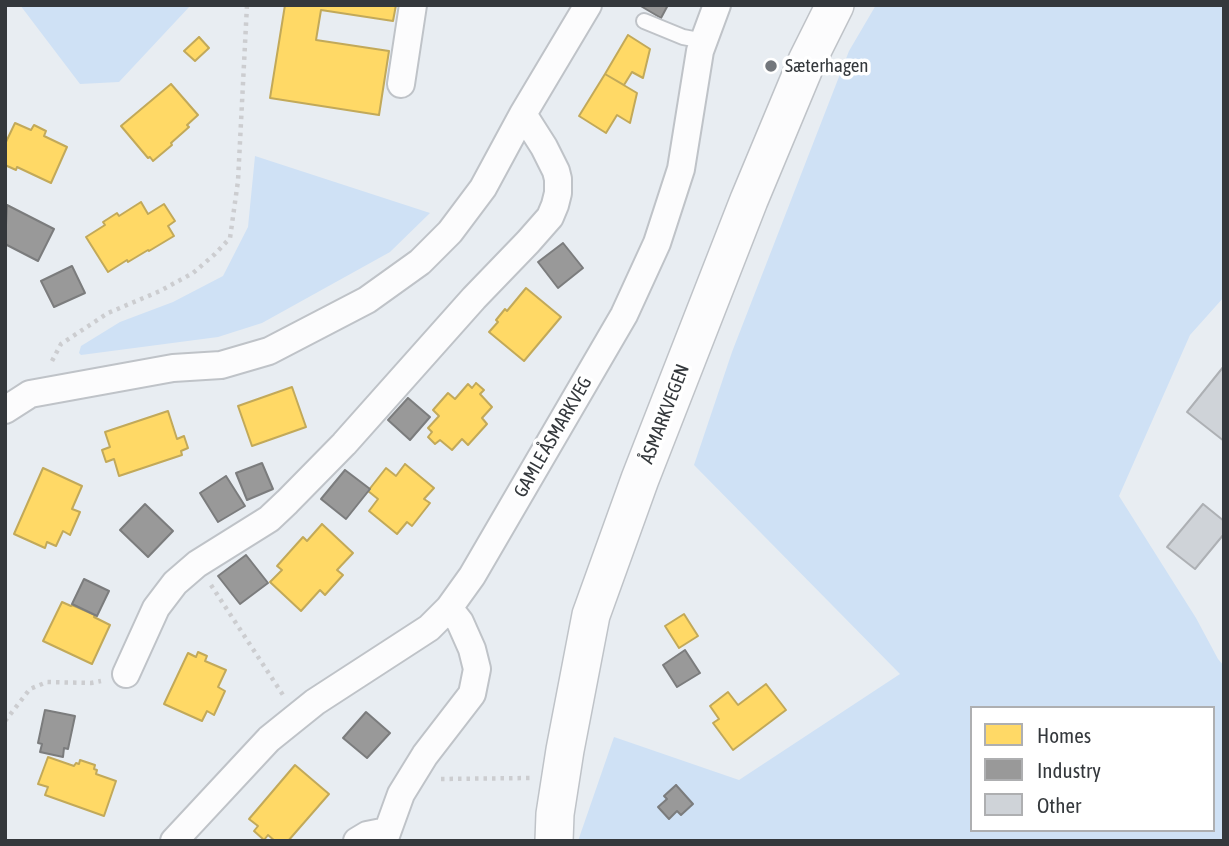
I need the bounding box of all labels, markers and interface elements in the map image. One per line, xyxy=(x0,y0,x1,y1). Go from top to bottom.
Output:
place label: Sæterhagen xyxy=(785,55,869,77)
marker: Sæterhagen xyxy=(763,58,779,74)
street label: ÅSMARKVEGEN xyxy=(636,361,694,467)
street label: GAMLE ÅSMARKVEG xyxy=(509,373,597,501)
legend xyxy=(970,706,1215,832)
text: Homes xyxy=(1037,723,1091,747)
text: Industry xyxy=(1037,758,1101,782)
text: Other xyxy=(1037,793,1081,817)

